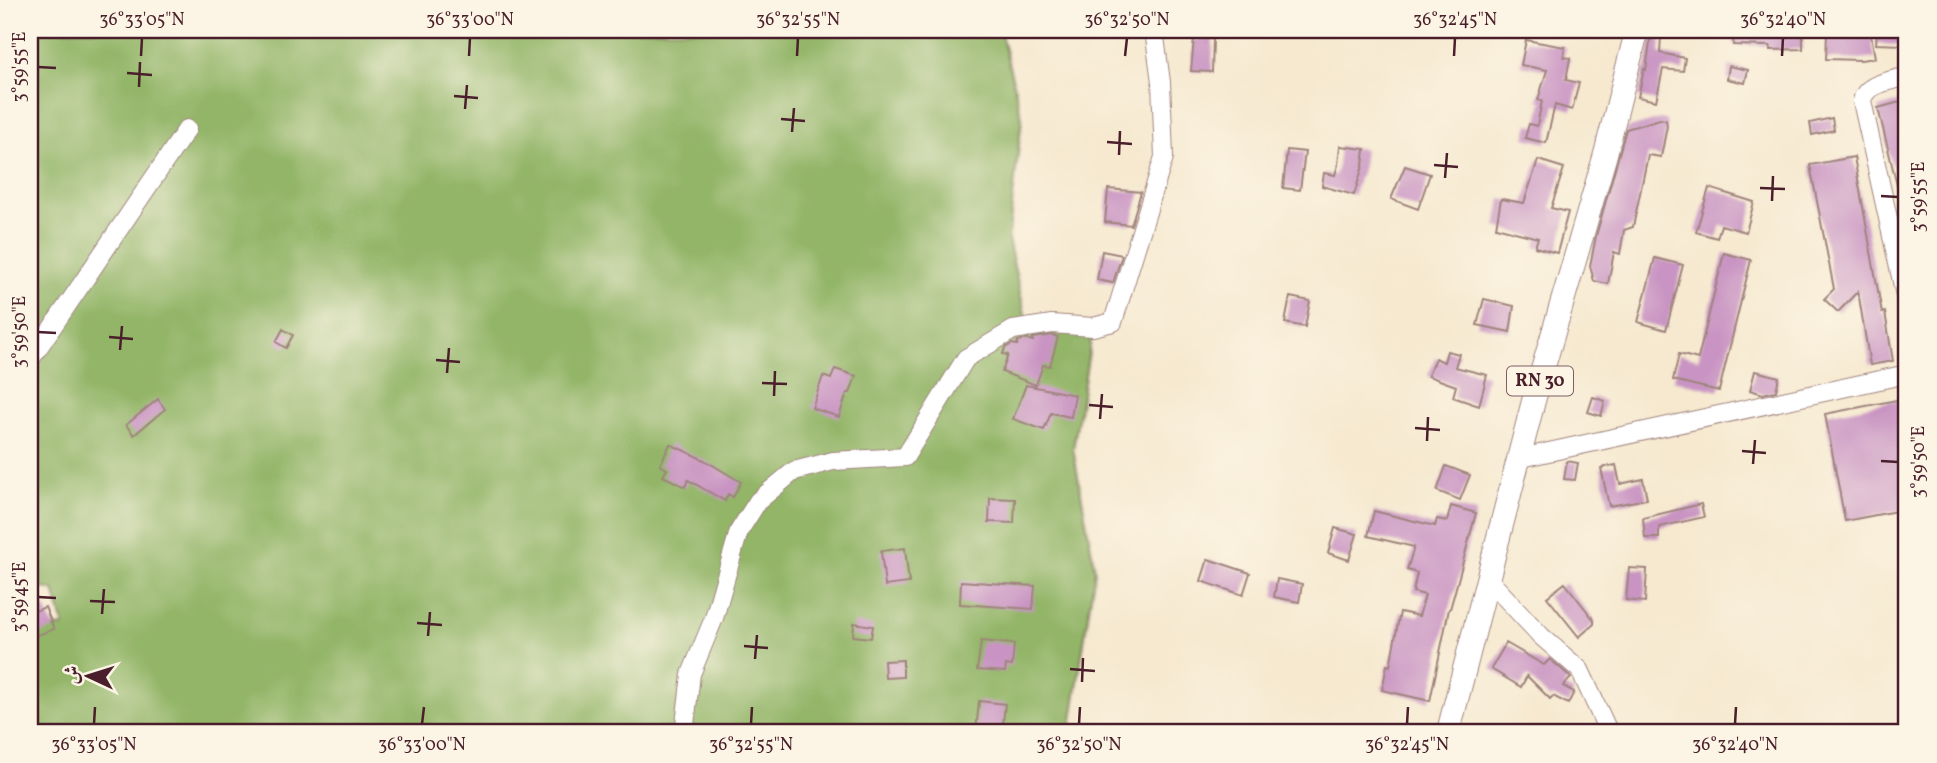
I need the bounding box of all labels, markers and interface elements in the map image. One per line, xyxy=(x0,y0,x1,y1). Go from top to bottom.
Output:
text: 36°33'05"N xyxy=(99,8,185,33)
text: 36°33'00"N xyxy=(426,8,514,33)
text: 36°32'55"N xyxy=(756,8,840,33)
text: 36°32'50"N xyxy=(1084,8,1170,33)
text: 36°32'45"N xyxy=(1413,8,1497,33)
text: 36°32'40"N xyxy=(1740,8,1826,33)
text: 3°59'55"E xyxy=(8,31,33,103)
text: 3°59'55"E xyxy=(1907,161,1932,233)
text: 3°59'50"E xyxy=(8,296,33,368)
road number: RN 30 xyxy=(1507,366,1573,396)
text: 3°59'50"E xyxy=(1907,426,1932,498)
text: 3°59'45"E xyxy=(8,561,33,633)
north arrow xyxy=(52,640,122,710)
text: ش xyxy=(59,665,87,685)
text: 36°33'05"N xyxy=(51,733,137,758)
text: 36°33'00"N xyxy=(378,733,466,758)
text: 36°32'55"N xyxy=(709,733,793,758)
text: 36°32'50"N xyxy=(1036,733,1122,758)
text: 36°32'45"N xyxy=(1365,733,1449,758)
text: 36°32'40"N xyxy=(1692,733,1778,758)

